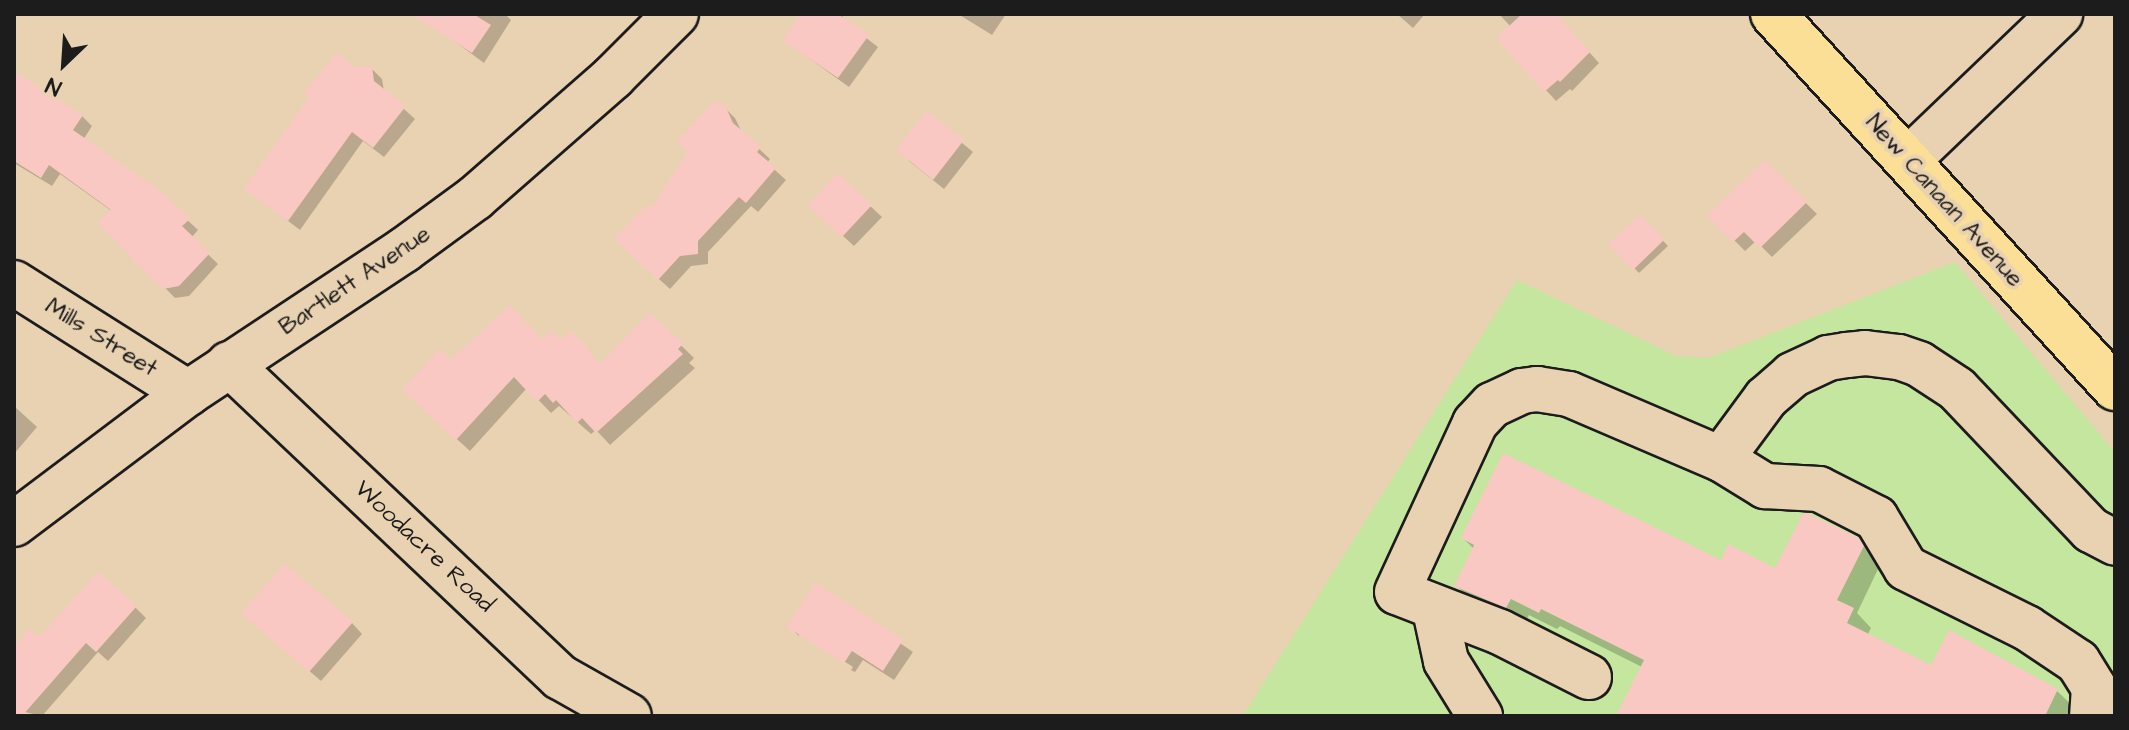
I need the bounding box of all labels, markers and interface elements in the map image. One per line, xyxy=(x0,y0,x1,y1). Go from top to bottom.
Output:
north arrow xyxy=(24,24,104,104)
text: N xyxy=(41,69,66,103)
street label: New Canaan Avenue xyxy=(1859,109,2029,293)
street label: Bartlett Avenue xyxy=(274,220,436,342)
street label: Mills Street xyxy=(40,292,162,384)
street label: Woodacre Road xyxy=(348,475,500,619)

